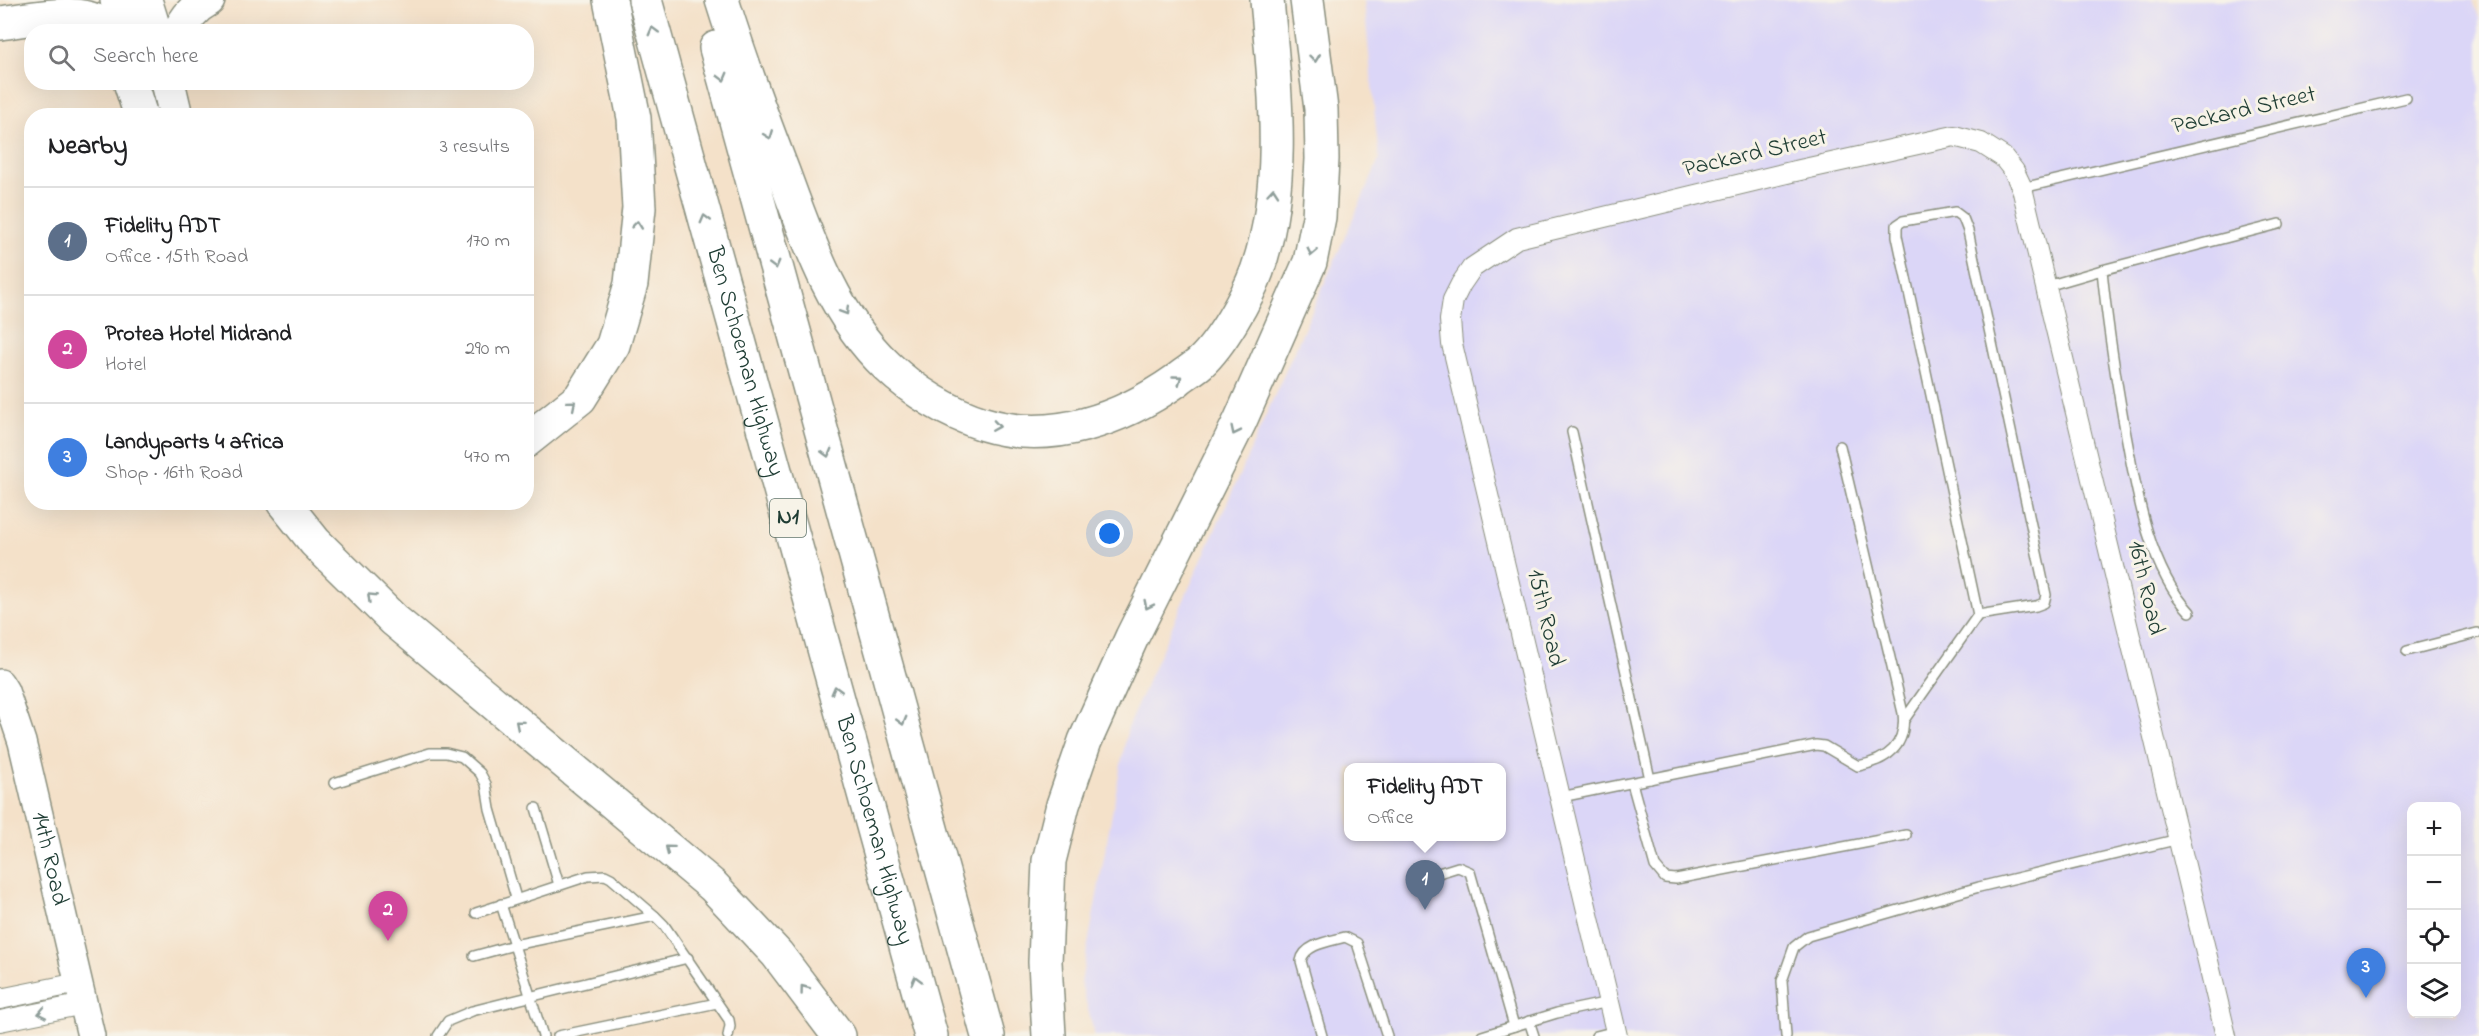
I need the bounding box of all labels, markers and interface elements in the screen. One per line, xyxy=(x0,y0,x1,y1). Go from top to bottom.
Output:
search box xyxy=(24,24,534,90)
one-way arrow xyxy=(648,26,661,36)
icon: search xyxy=(45,41,78,74)
text: Search here xyxy=(93,41,198,73)
one-way arrow xyxy=(1308,53,1321,63)
one-way arrow xyxy=(716,72,729,82)
street label: Packard Street xyxy=(2168,77,2320,145)
street label: Packard Street xyxy=(1679,120,1831,188)
text: Nearby xyxy=(48,128,127,166)
one-way arrow xyxy=(761,129,774,139)
text: 3 results xyxy=(440,133,510,162)
one-way arrow xyxy=(1266,188,1279,197)
text: Fidelity ADT xyxy=(105,211,221,243)
one-way arrow xyxy=(700,214,713,224)
one-way arrow xyxy=(630,221,643,230)
text: 1 xyxy=(64,227,71,256)
text: 170 m xyxy=(466,227,510,256)
street label: Ben Schoeman Highway xyxy=(696,242,793,480)
text: Office · 15th Road xyxy=(105,243,248,272)
one-way arrow xyxy=(1306,247,1319,257)
one-way arrow xyxy=(768,259,781,269)
one-way arrow xyxy=(838,305,849,316)
text: Protea Hotel Midrand xyxy=(105,319,292,351)
text: 2 xyxy=(63,335,72,364)
text: 290 m xyxy=(465,335,510,364)
text: Hotel xyxy=(105,351,146,380)
one-way arrow xyxy=(1172,375,1183,386)
one-way arrow xyxy=(565,400,576,411)
one-way arrow xyxy=(991,419,1000,431)
one-way arrow xyxy=(1231,424,1242,435)
text: Landyparts 4 africa xyxy=(105,427,284,459)
text: 3 xyxy=(63,443,72,472)
text: 470 m xyxy=(464,443,510,472)
one-way arrow xyxy=(820,447,832,457)
text: Shop · 16th Road xyxy=(105,459,243,488)
road number: N1 xyxy=(770,499,806,537)
your location xyxy=(1095,519,1124,548)
street label: 16th Road xyxy=(2117,537,2173,639)
street label: 15th Road xyxy=(1517,566,1573,671)
one-way arrow xyxy=(368,594,379,605)
one-way arrow xyxy=(1144,599,1156,610)
one-way arrow xyxy=(831,686,843,696)
street label: Ben Schoeman Highway xyxy=(826,710,922,949)
one-way arrow xyxy=(894,716,907,726)
one-way arrow xyxy=(515,721,526,732)
popup xyxy=(1344,763,1506,841)
text: Fidelity ADT xyxy=(1367,772,1483,804)
map controls xyxy=(2407,802,2461,1018)
button: + xyxy=(2407,802,2461,856)
text: Office xyxy=(1367,804,1414,833)
street label: 14th Road xyxy=(21,808,77,909)
one-way arrow xyxy=(665,845,676,856)
button: − xyxy=(2407,856,2461,910)
pin: 1 xyxy=(1406,860,1444,910)
pin: 2 xyxy=(368,892,408,941)
button: locate xyxy=(2407,910,2461,964)
pin: 3 xyxy=(2346,948,2386,998)
button: layers xyxy=(2407,964,2461,1018)
one-way arrow xyxy=(911,975,923,985)
one-way arrow xyxy=(801,985,812,996)
one-way arrow xyxy=(37,1006,47,1019)

